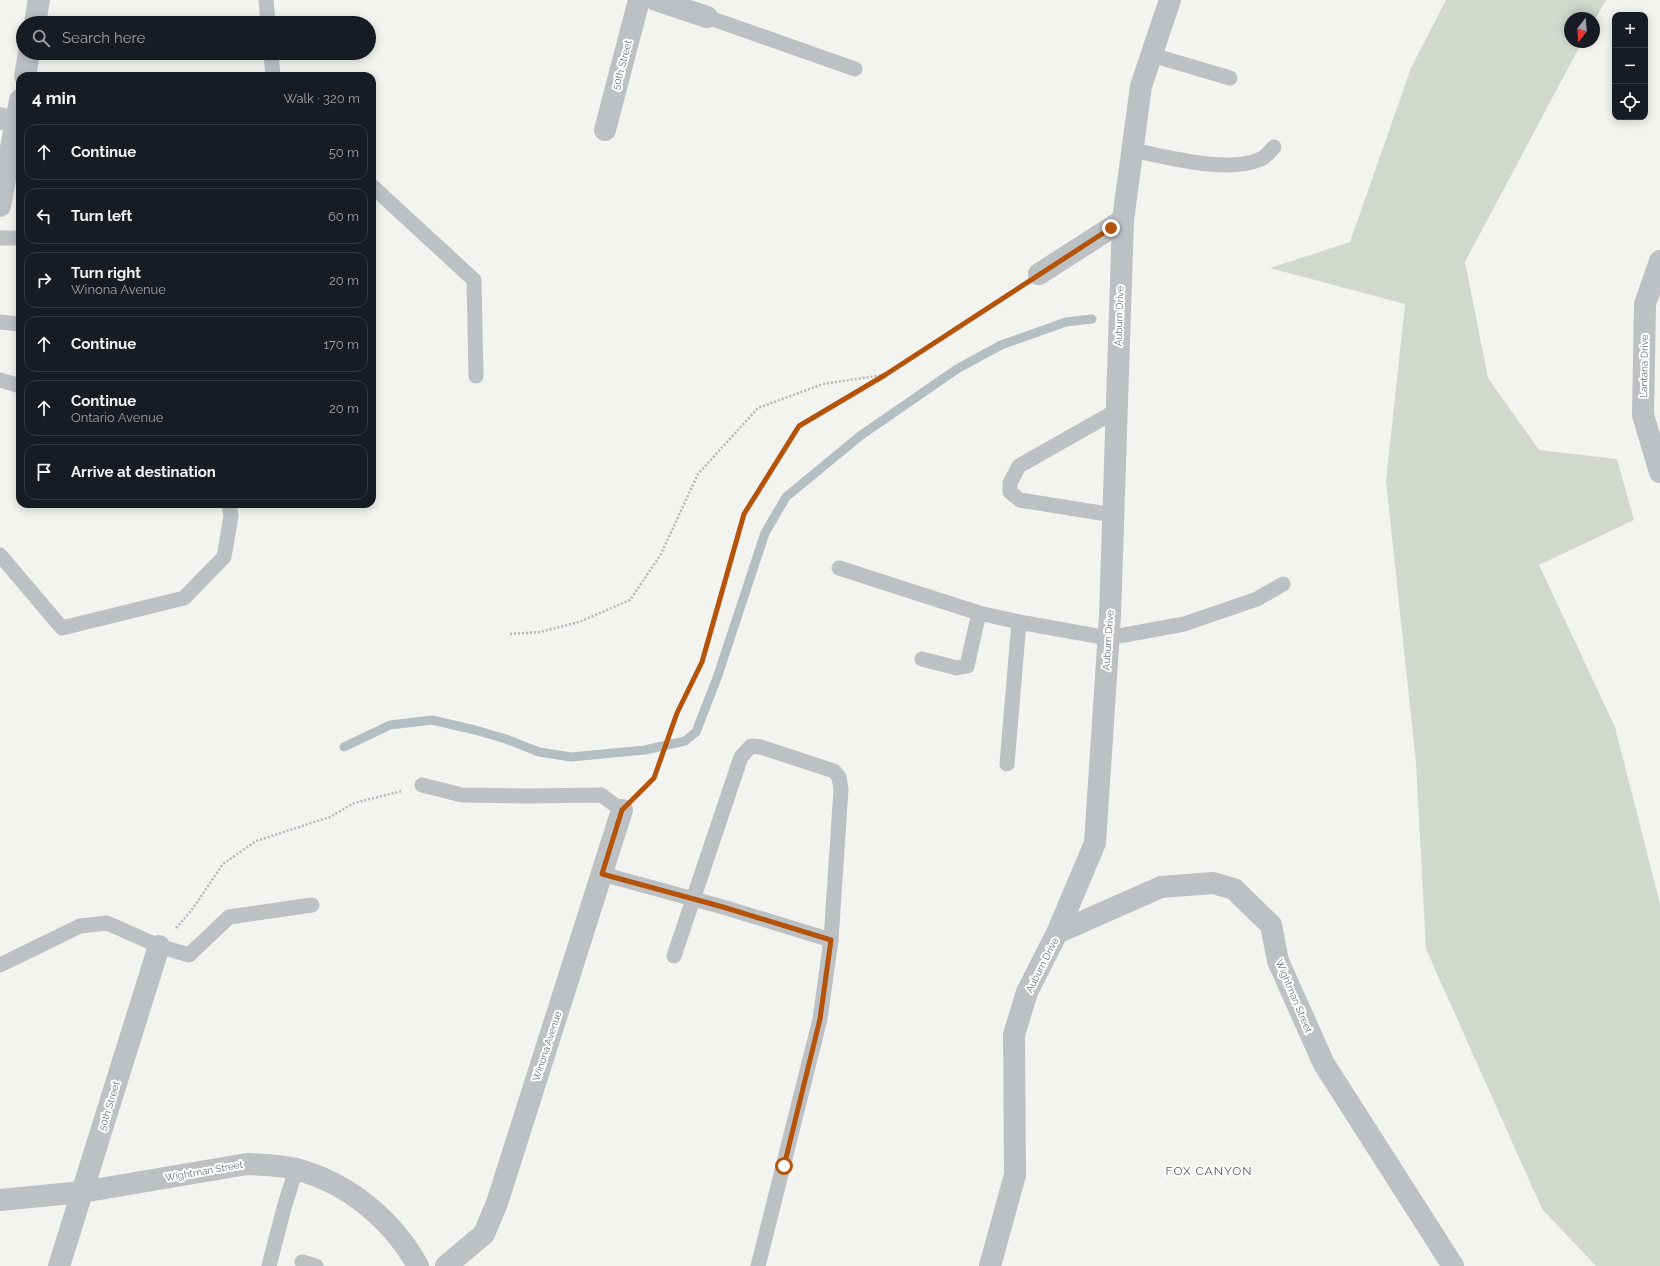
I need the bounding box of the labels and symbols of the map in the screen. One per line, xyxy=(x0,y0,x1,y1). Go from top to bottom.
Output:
north arrow xyxy=(1564,12,1600,48)
street label: 50th Street xyxy=(610,38,634,91)
route end xyxy=(1102,219,1120,237)
street label: Auburn Drive xyxy=(1112,285,1126,346)
street label: Lantana Drive xyxy=(1638,334,1650,398)
street label: Auburn Drive xyxy=(1100,609,1116,671)
street label: Auburn Drive xyxy=(1023,935,1061,994)
street label: Wightman Street xyxy=(1274,958,1315,1035)
street label: Winona Avenue xyxy=(530,1009,564,1082)
street label: 50th Street xyxy=(96,1079,122,1132)
route start xyxy=(775,1157,793,1175)
street label: Wightman Street xyxy=(164,1159,244,1183)
district label: FOX CANYON xyxy=(1165,1164,1253,1178)

